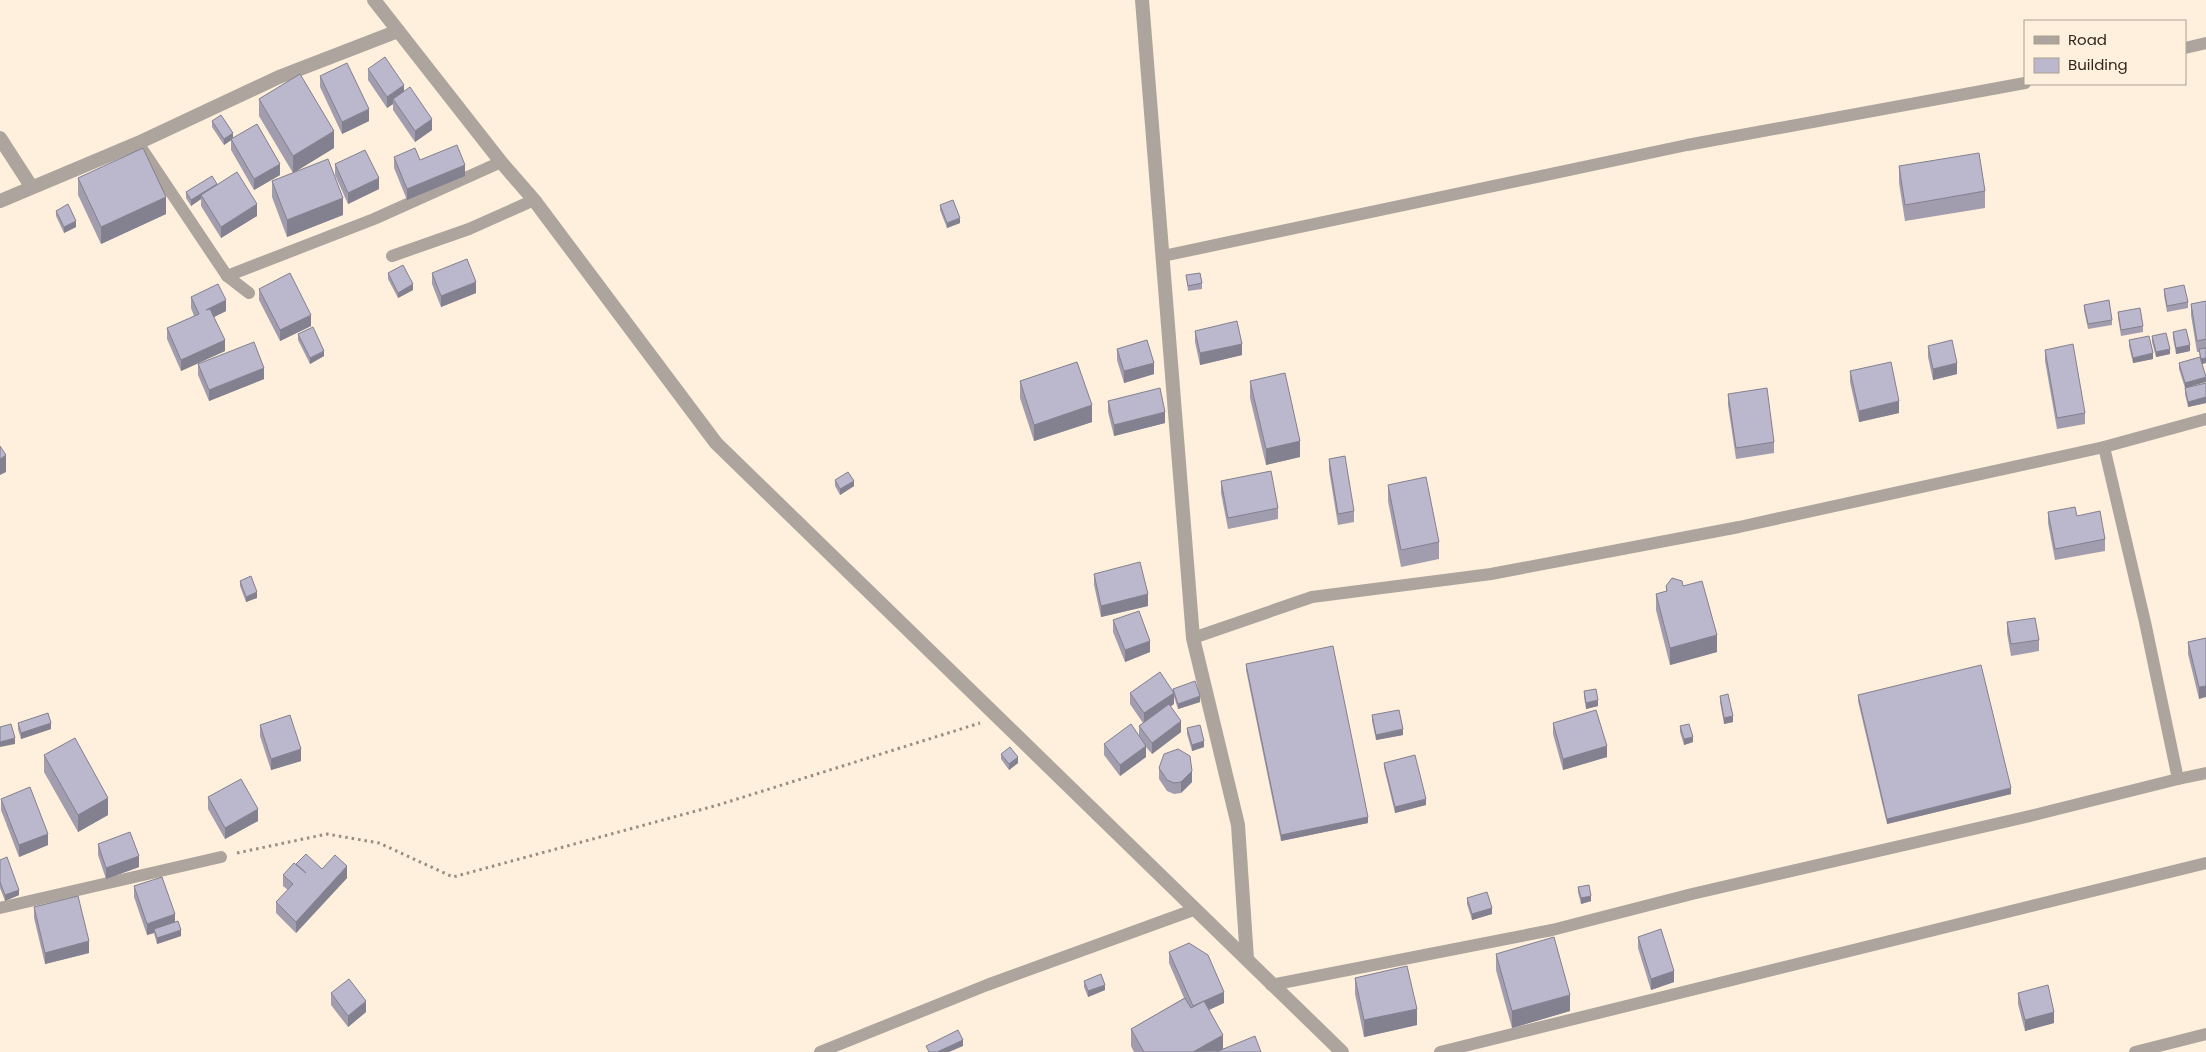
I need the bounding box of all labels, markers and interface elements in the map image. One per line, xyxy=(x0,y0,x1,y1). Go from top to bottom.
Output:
legend xyxy=(2024,20,2186,85)
text: Road xyxy=(2068,29,2107,50)
text: Building xyxy=(2068,54,2128,75)

